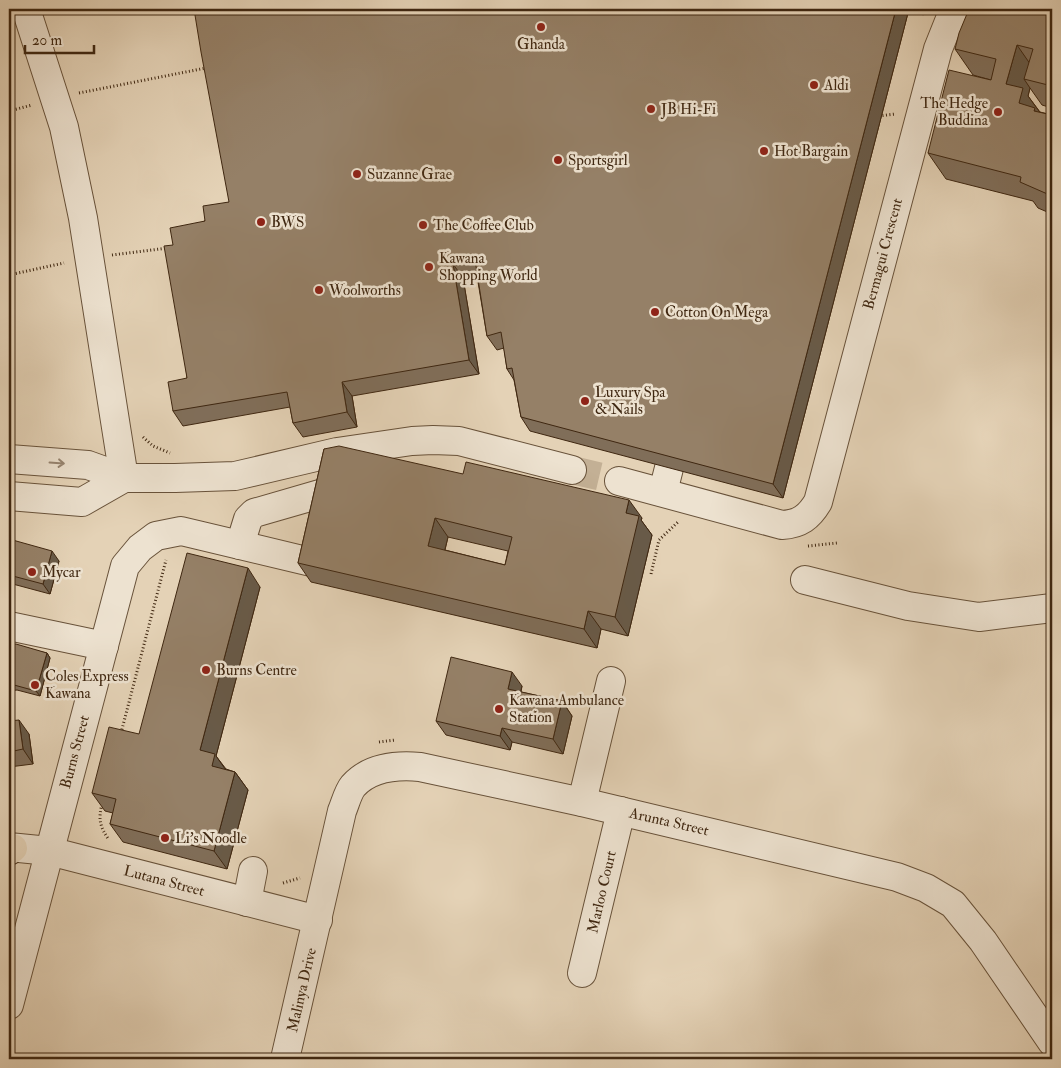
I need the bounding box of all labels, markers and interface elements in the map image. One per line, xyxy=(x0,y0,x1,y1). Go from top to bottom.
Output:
marker: Ghanda xyxy=(535,21,547,33)
scale bar xyxy=(25,22,94,54)
text: 20 m xyxy=(32,31,62,50)
place label: Ghanda xyxy=(517,35,566,54)
place label: Aldi xyxy=(823,76,849,95)
marker: Aldi xyxy=(808,79,820,91)
place label: The Hedge Buddina xyxy=(920,94,989,130)
place label: JB Hi-Fi xyxy=(660,100,716,120)
marker: JB Hi-Fi xyxy=(645,103,657,115)
marker: The Hedge Buddina xyxy=(992,106,1004,118)
place label: Hot Bargain xyxy=(774,142,848,161)
marker: Hot Bargain xyxy=(758,145,770,157)
place label: Sportsgirl xyxy=(568,151,628,171)
marker: Sportsgirl xyxy=(552,154,564,166)
place label: Suzanne Grae xyxy=(367,165,452,184)
marker: Suzanne Grae xyxy=(351,168,363,180)
street label: Bermagui Crescent xyxy=(859,196,907,312)
place label: BWS xyxy=(271,213,304,232)
marker: BWS xyxy=(255,216,267,228)
place label: The Coffee Club xyxy=(433,216,534,235)
marker: The Coffee Club xyxy=(417,219,429,231)
place label: Kawana Shopping World xyxy=(439,249,538,286)
marker: Kawana Shopping World xyxy=(423,261,435,273)
place label: Woolworths xyxy=(328,281,401,300)
marker: Woolworths xyxy=(313,284,325,296)
place label: Cotton On Mega xyxy=(665,303,769,322)
marker: Cotton On Mega xyxy=(649,306,661,318)
place label: Luxury Spa & Nails xyxy=(595,383,666,419)
marker: Luxury Spa & Nails xyxy=(579,395,591,407)
one-way arrow xyxy=(49,458,65,468)
place label: Mycar xyxy=(42,563,81,582)
marker: Mycar xyxy=(26,566,38,578)
place label: Burns Centre xyxy=(216,661,297,680)
marker: Burns Centre xyxy=(200,664,212,676)
place label: Coles Express Kawana xyxy=(45,667,129,703)
marker: Coles Express Kawana xyxy=(29,679,41,691)
place label: Kawana Ambulance Station xyxy=(509,691,624,727)
marker: Kawana Ambulance Station xyxy=(493,703,505,715)
street label: Burns Street xyxy=(56,713,94,791)
street label: Arunta Street xyxy=(626,803,711,840)
place label: Li's Noodle xyxy=(175,829,247,848)
marker: Li's Noodle xyxy=(159,832,171,844)
street label: Marloo Court xyxy=(583,849,621,935)
street label: Lutana Street xyxy=(122,861,207,901)
street label: Malinya Drive xyxy=(283,946,321,1034)

